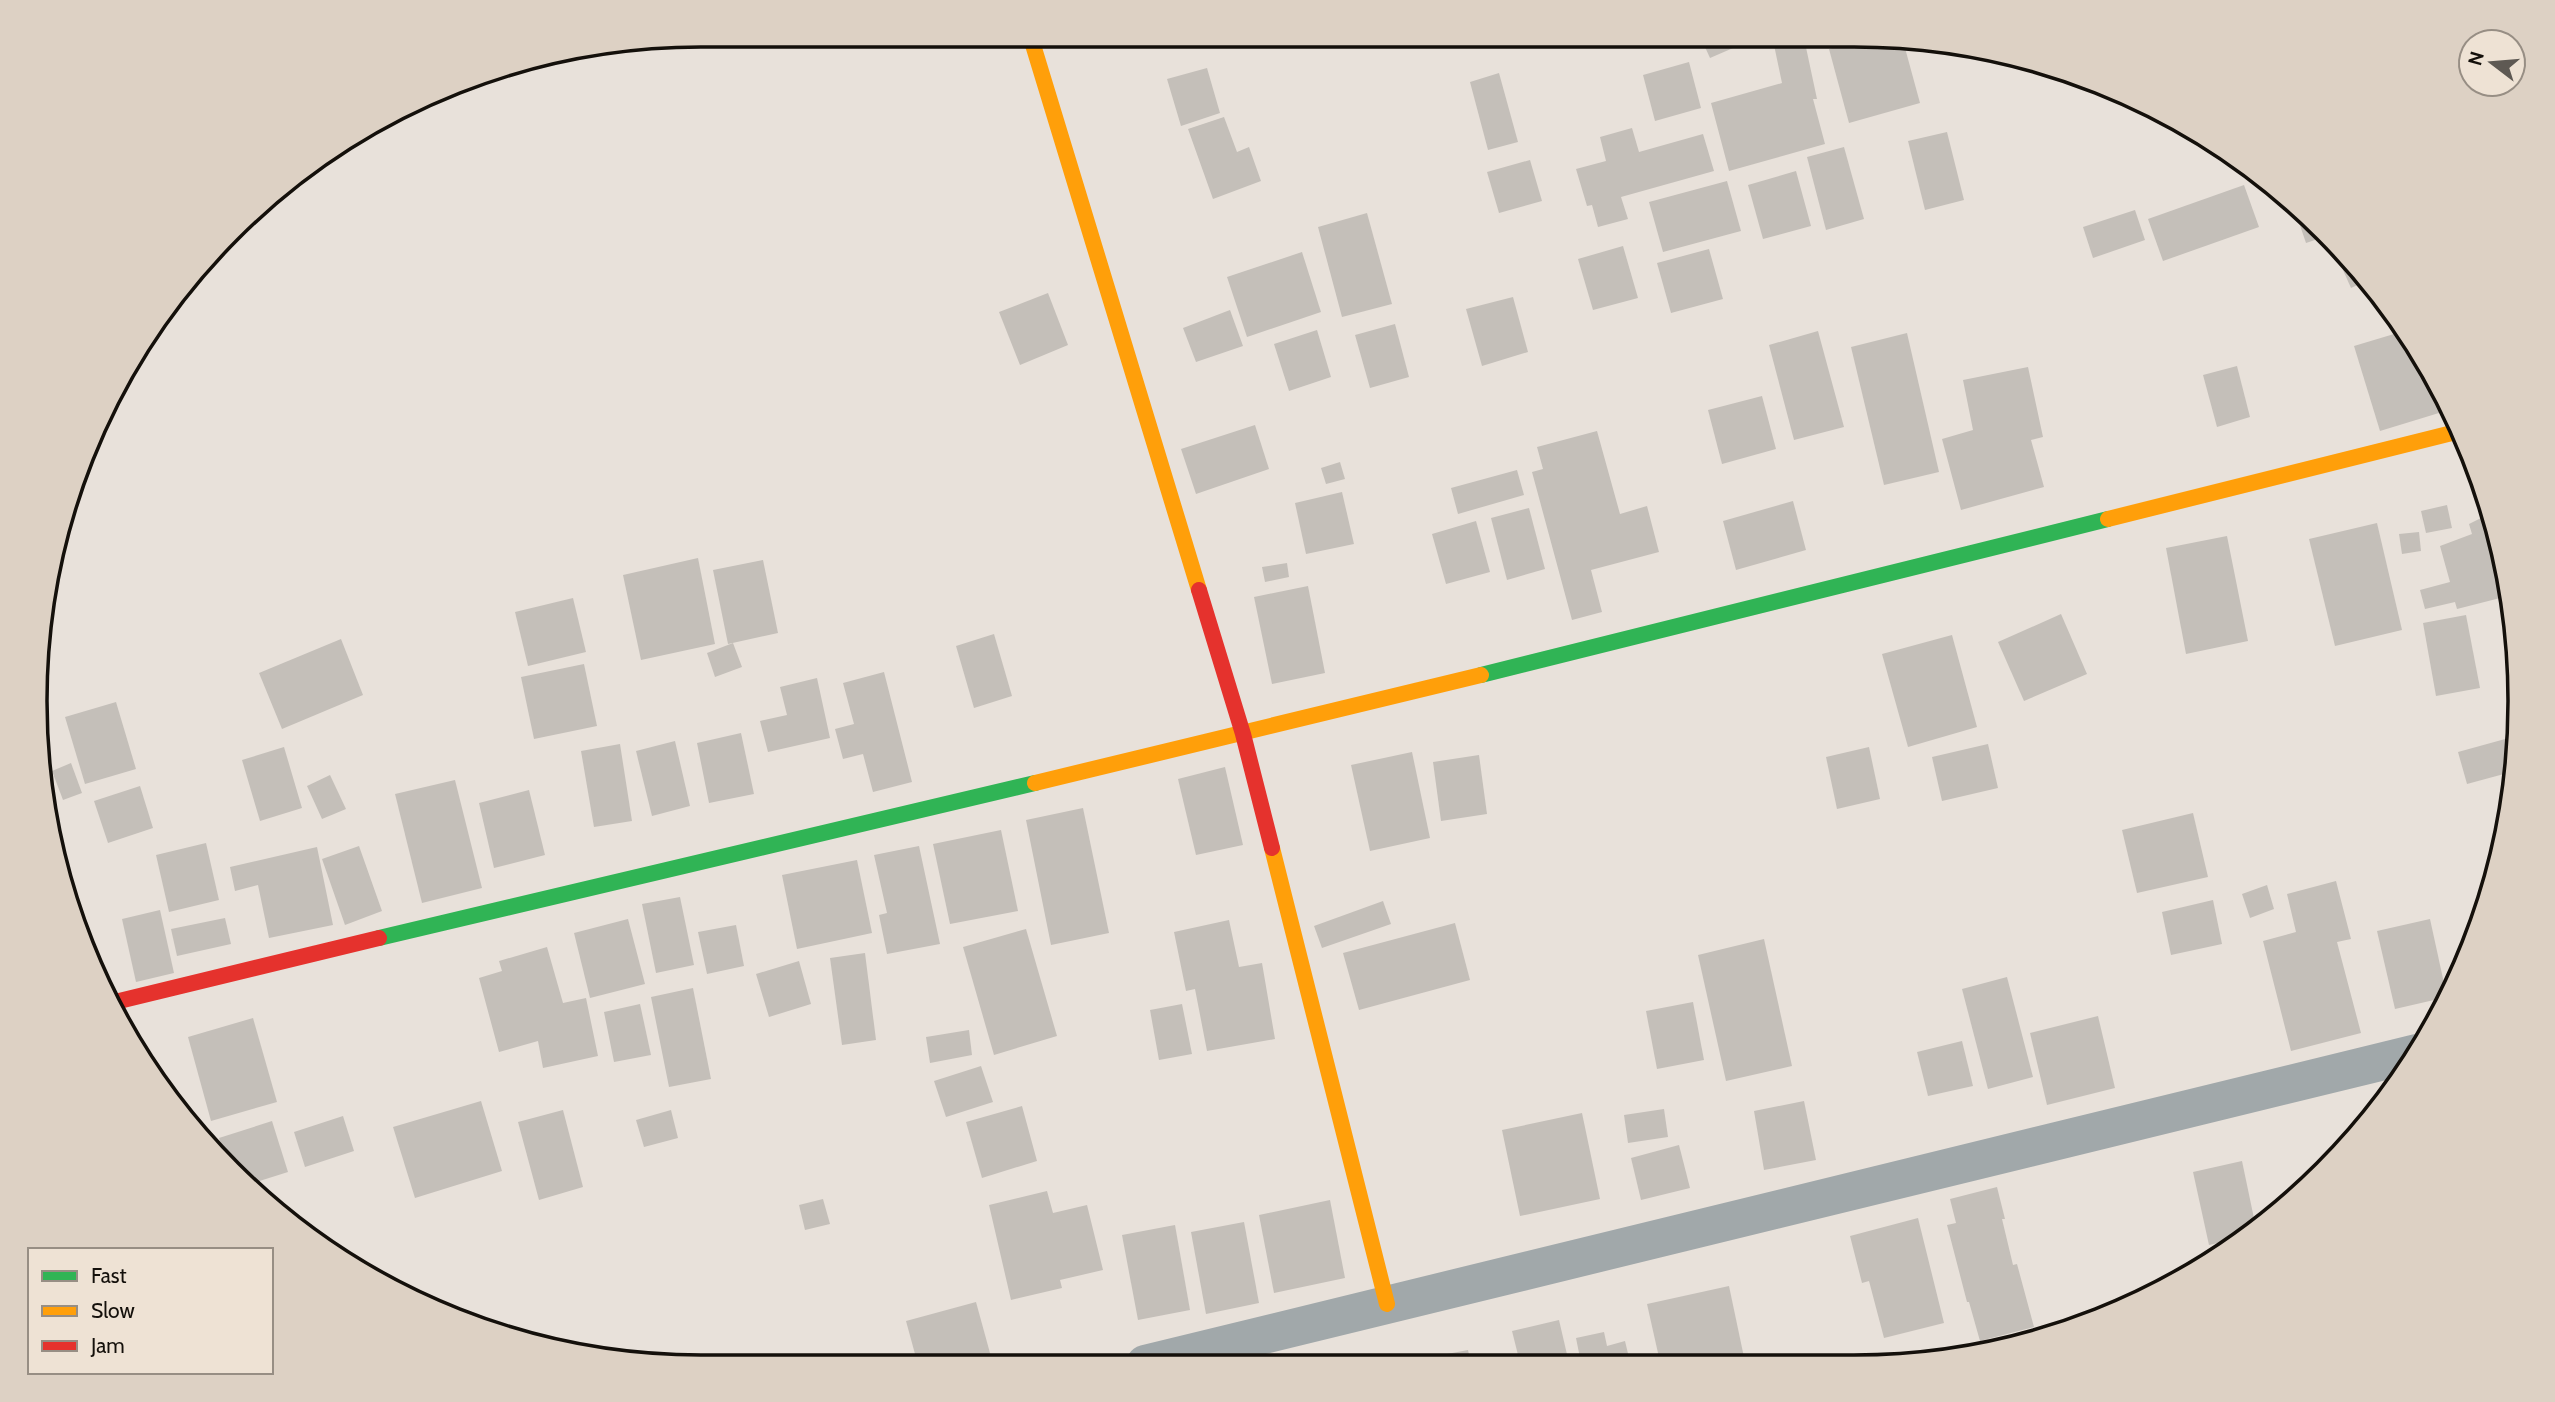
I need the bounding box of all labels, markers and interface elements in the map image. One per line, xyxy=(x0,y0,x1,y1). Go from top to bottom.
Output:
north arrow xyxy=(2457,28,2527,98)
text: N xyxy=(2463,49,2489,68)
legend xyxy=(28,1248,273,1374)
text: Fast xyxy=(91,1263,127,1288)
text: Slow xyxy=(91,1298,135,1323)
text: Jam xyxy=(90,1333,125,1358)

